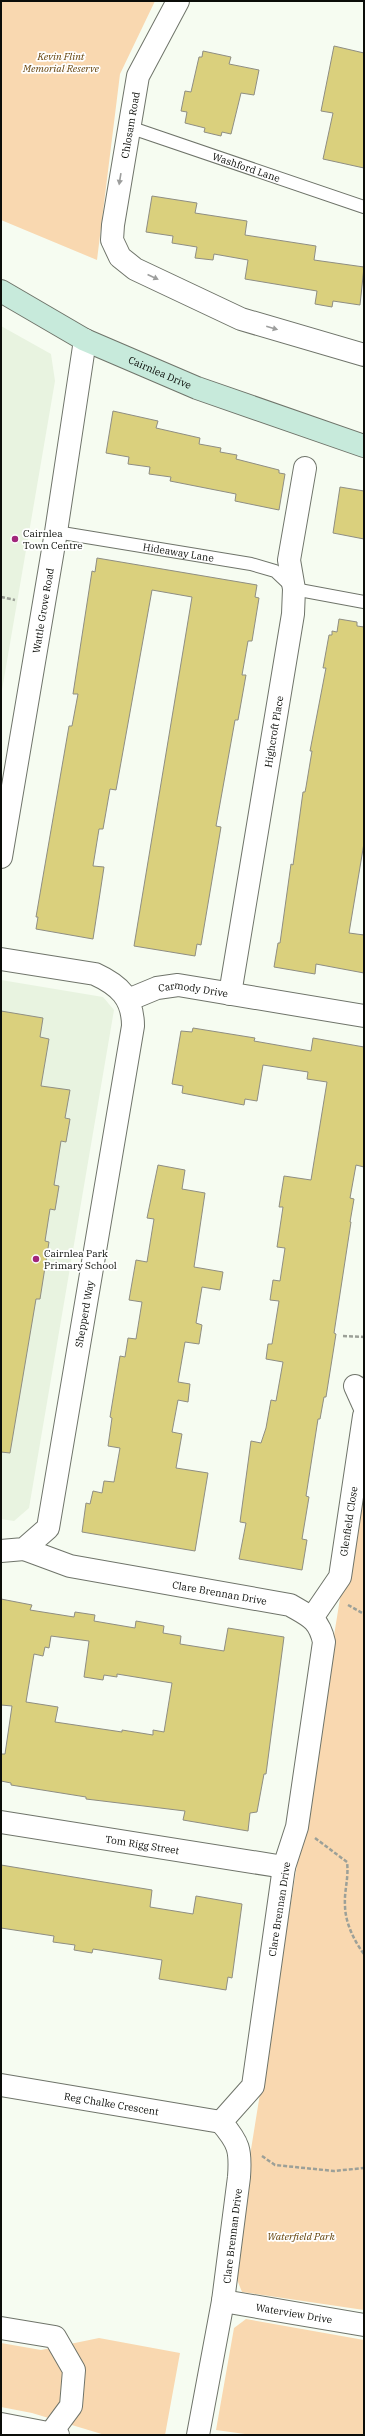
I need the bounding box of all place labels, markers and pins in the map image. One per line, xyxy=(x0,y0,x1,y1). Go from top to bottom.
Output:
place label: Cairnlea Town Centre xyxy=(23,527,83,552)
marker: Cairnlea Town Centre xyxy=(10,534,20,544)
place label: Cairnlea Park Primary School xyxy=(44,1247,117,1272)
marker: Cairnlea Park Primary School xyxy=(31,1254,41,1264)

